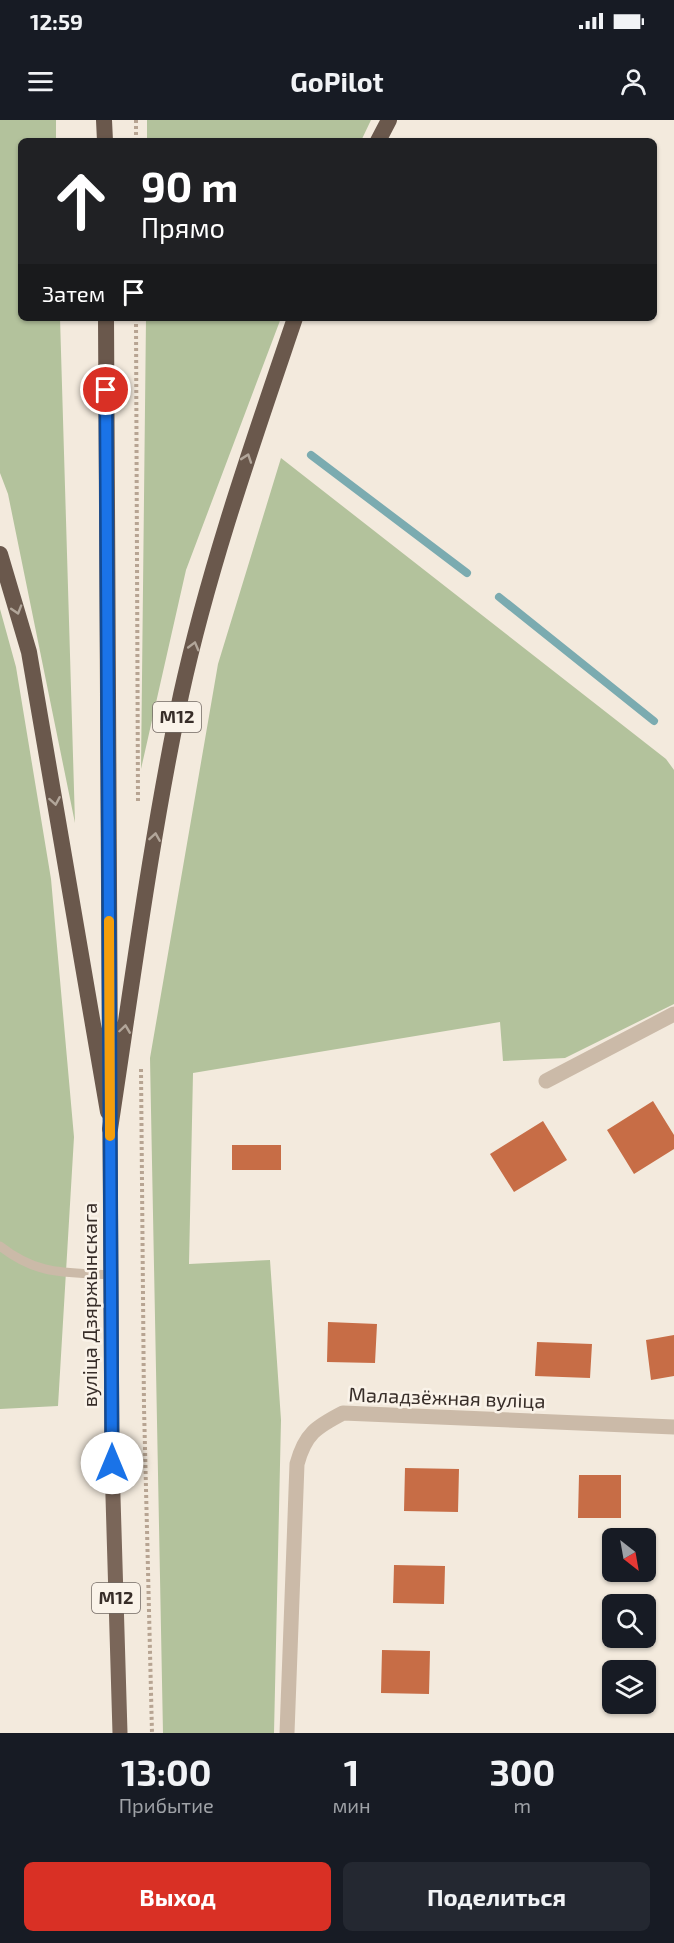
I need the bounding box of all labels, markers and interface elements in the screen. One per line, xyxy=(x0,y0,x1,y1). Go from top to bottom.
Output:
text: 12:59 xyxy=(30,8,83,34)
icon: menu xyxy=(24,65,57,98)
text: GoPilot xyxy=(290,65,384,97)
icon: person xyxy=(617,65,650,98)
text: 90 m xyxy=(141,160,238,210)
icon: ahead xyxy=(42,162,120,240)
text: Прямо xyxy=(141,211,225,243)
icon: arrive xyxy=(117,276,150,309)
text: Затем xyxy=(42,280,105,306)
pin xyxy=(80,364,131,415)
icon: arrive xyxy=(89,373,122,406)
one-way arrow xyxy=(240,453,253,464)
one-way arrow xyxy=(10,604,22,615)
one-way arrow xyxy=(187,641,200,651)
road number: М12 xyxy=(153,702,201,732)
one-way arrow xyxy=(48,797,60,806)
one-way arrow xyxy=(148,832,160,841)
one-way arrow xyxy=(118,1025,131,1035)
street label: вуліца Дзяржынскага xyxy=(77,1203,102,1407)
street label: Маладзёжная вуліца xyxy=(348,1382,546,1413)
position arrow xyxy=(80,1431,144,1495)
north arrow xyxy=(602,1528,656,1582)
map controls xyxy=(602,1528,656,1714)
road number: М12 xyxy=(92,1583,140,1613)
button: search xyxy=(602,1594,656,1648)
button: layers xyxy=(602,1660,656,1714)
text: 13:00 xyxy=(121,1750,212,1793)
text: 1 xyxy=(344,1750,359,1793)
text: 300 xyxy=(489,1750,555,1793)
text: Прибытие xyxy=(119,1793,214,1817)
text: мин xyxy=(332,1793,371,1817)
text: m xyxy=(514,1793,531,1817)
button: Выход xyxy=(24,1862,331,1931)
button: Поделиться xyxy=(343,1862,650,1931)

